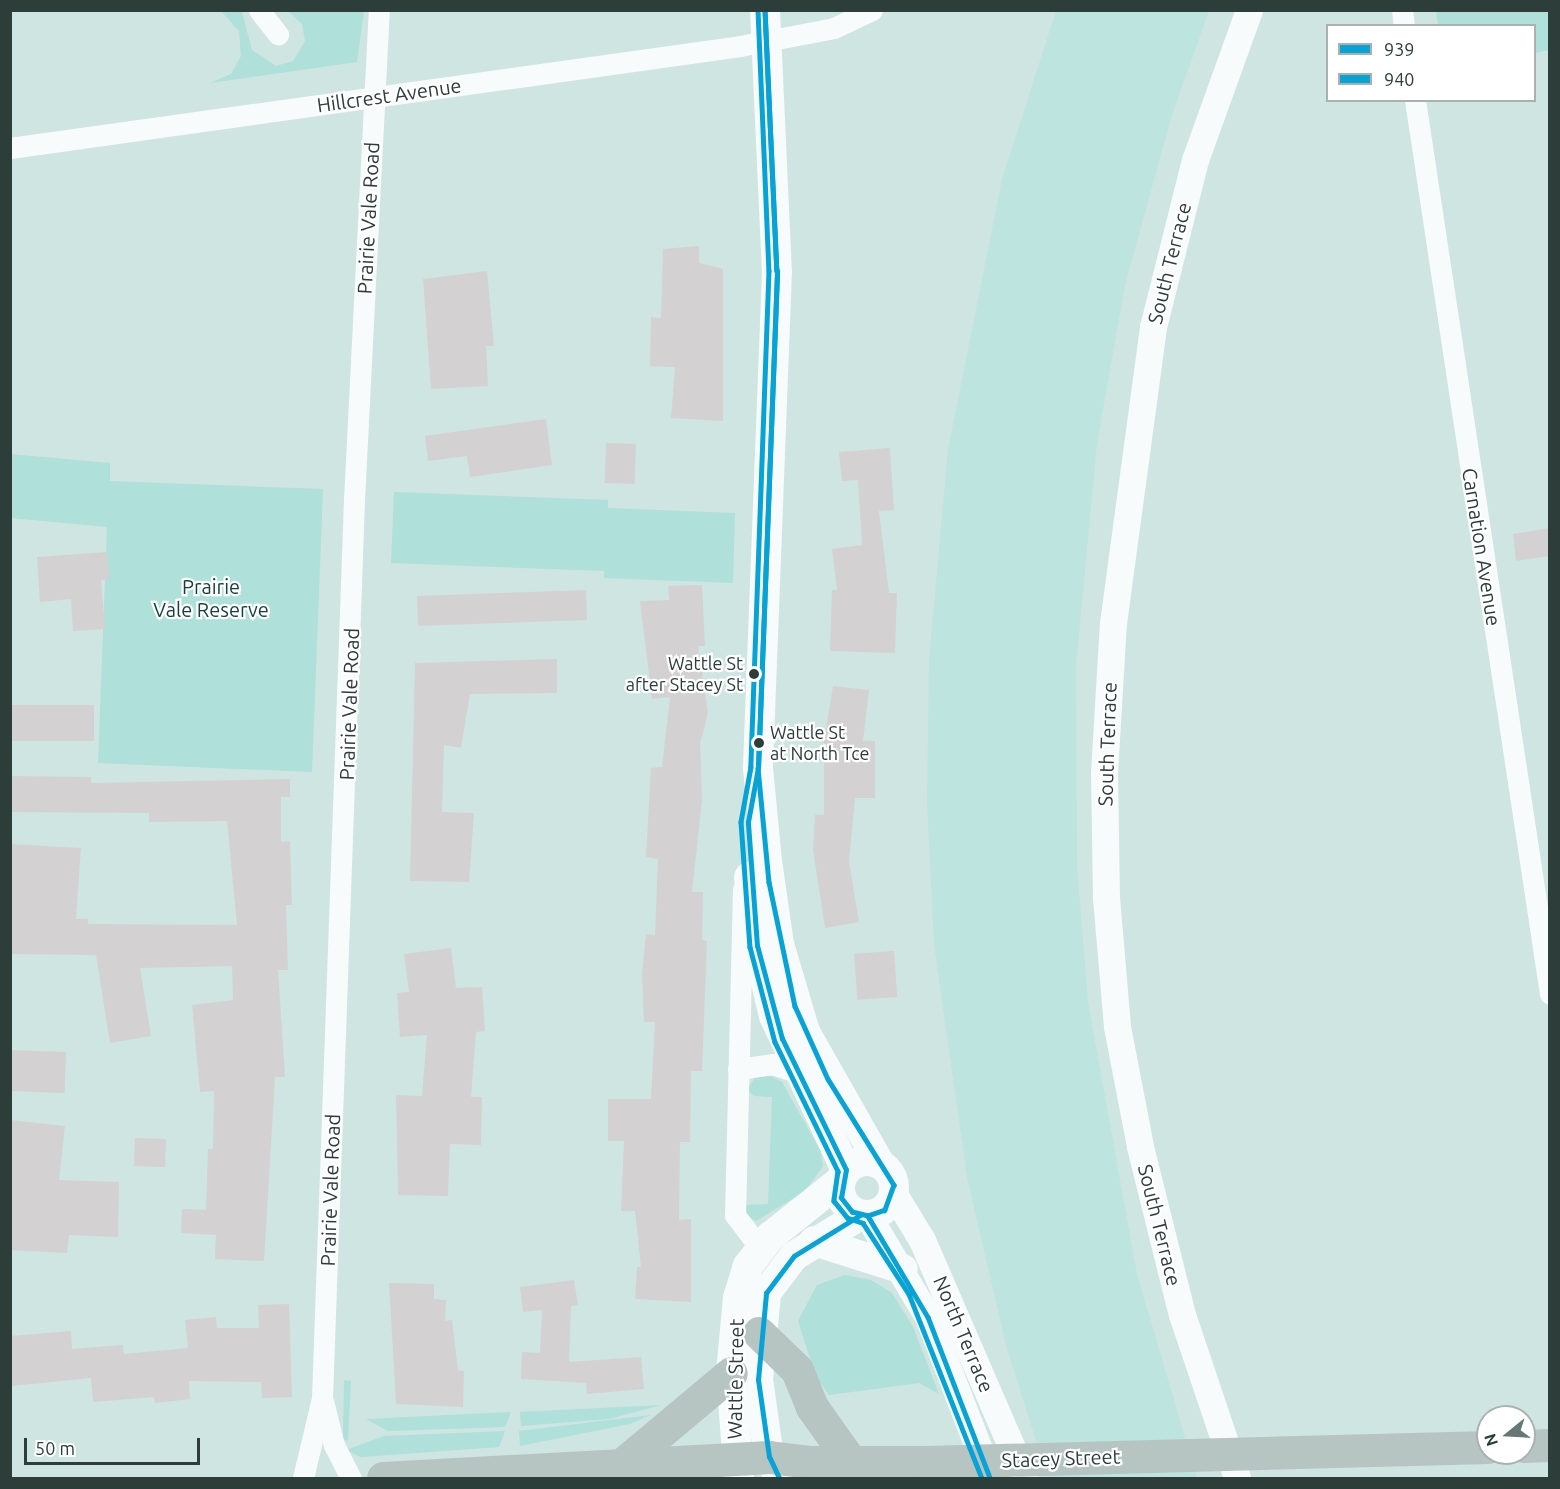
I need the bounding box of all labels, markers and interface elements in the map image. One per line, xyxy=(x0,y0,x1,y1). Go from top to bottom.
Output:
legend xyxy=(1326,24,1536,102)
text: 939 xyxy=(1384,39,1414,59)
text: 940 xyxy=(1384,69,1414,89)
street label: Hillcrest Avenue xyxy=(315,73,463,117)
street label: Prairie Vale Road xyxy=(352,141,384,295)
street label: South Terrace xyxy=(1142,200,1196,326)
street label: Carnation Avenue xyxy=(1458,466,1506,628)
park label: Prairie Vale Reserve xyxy=(153,575,269,622)
street label: Prairie Vale Road xyxy=(334,627,364,781)
place label: Wattle St after Stacey St xyxy=(626,653,743,696)
marker: Wattle St after Stacey St xyxy=(748,668,760,680)
street label: South Terrace xyxy=(1093,681,1121,807)
place label: Wattle St at North Tce xyxy=(770,722,870,764)
marker: Wattle St at North Tce xyxy=(753,737,765,749)
street label: Prairie Vale Road xyxy=(315,1113,345,1267)
street label: South Terrace xyxy=(1133,1162,1187,1288)
street label: North Terrace xyxy=(929,1272,999,1396)
street label: Wattle Street xyxy=(722,1318,748,1440)
north arrow xyxy=(1476,1405,1536,1465)
scale bar xyxy=(27,1426,202,1464)
text: N xyxy=(1480,1431,1501,1448)
text: 50 m xyxy=(35,1438,75,1458)
street label: Stacey Street xyxy=(1001,1444,1121,1472)

